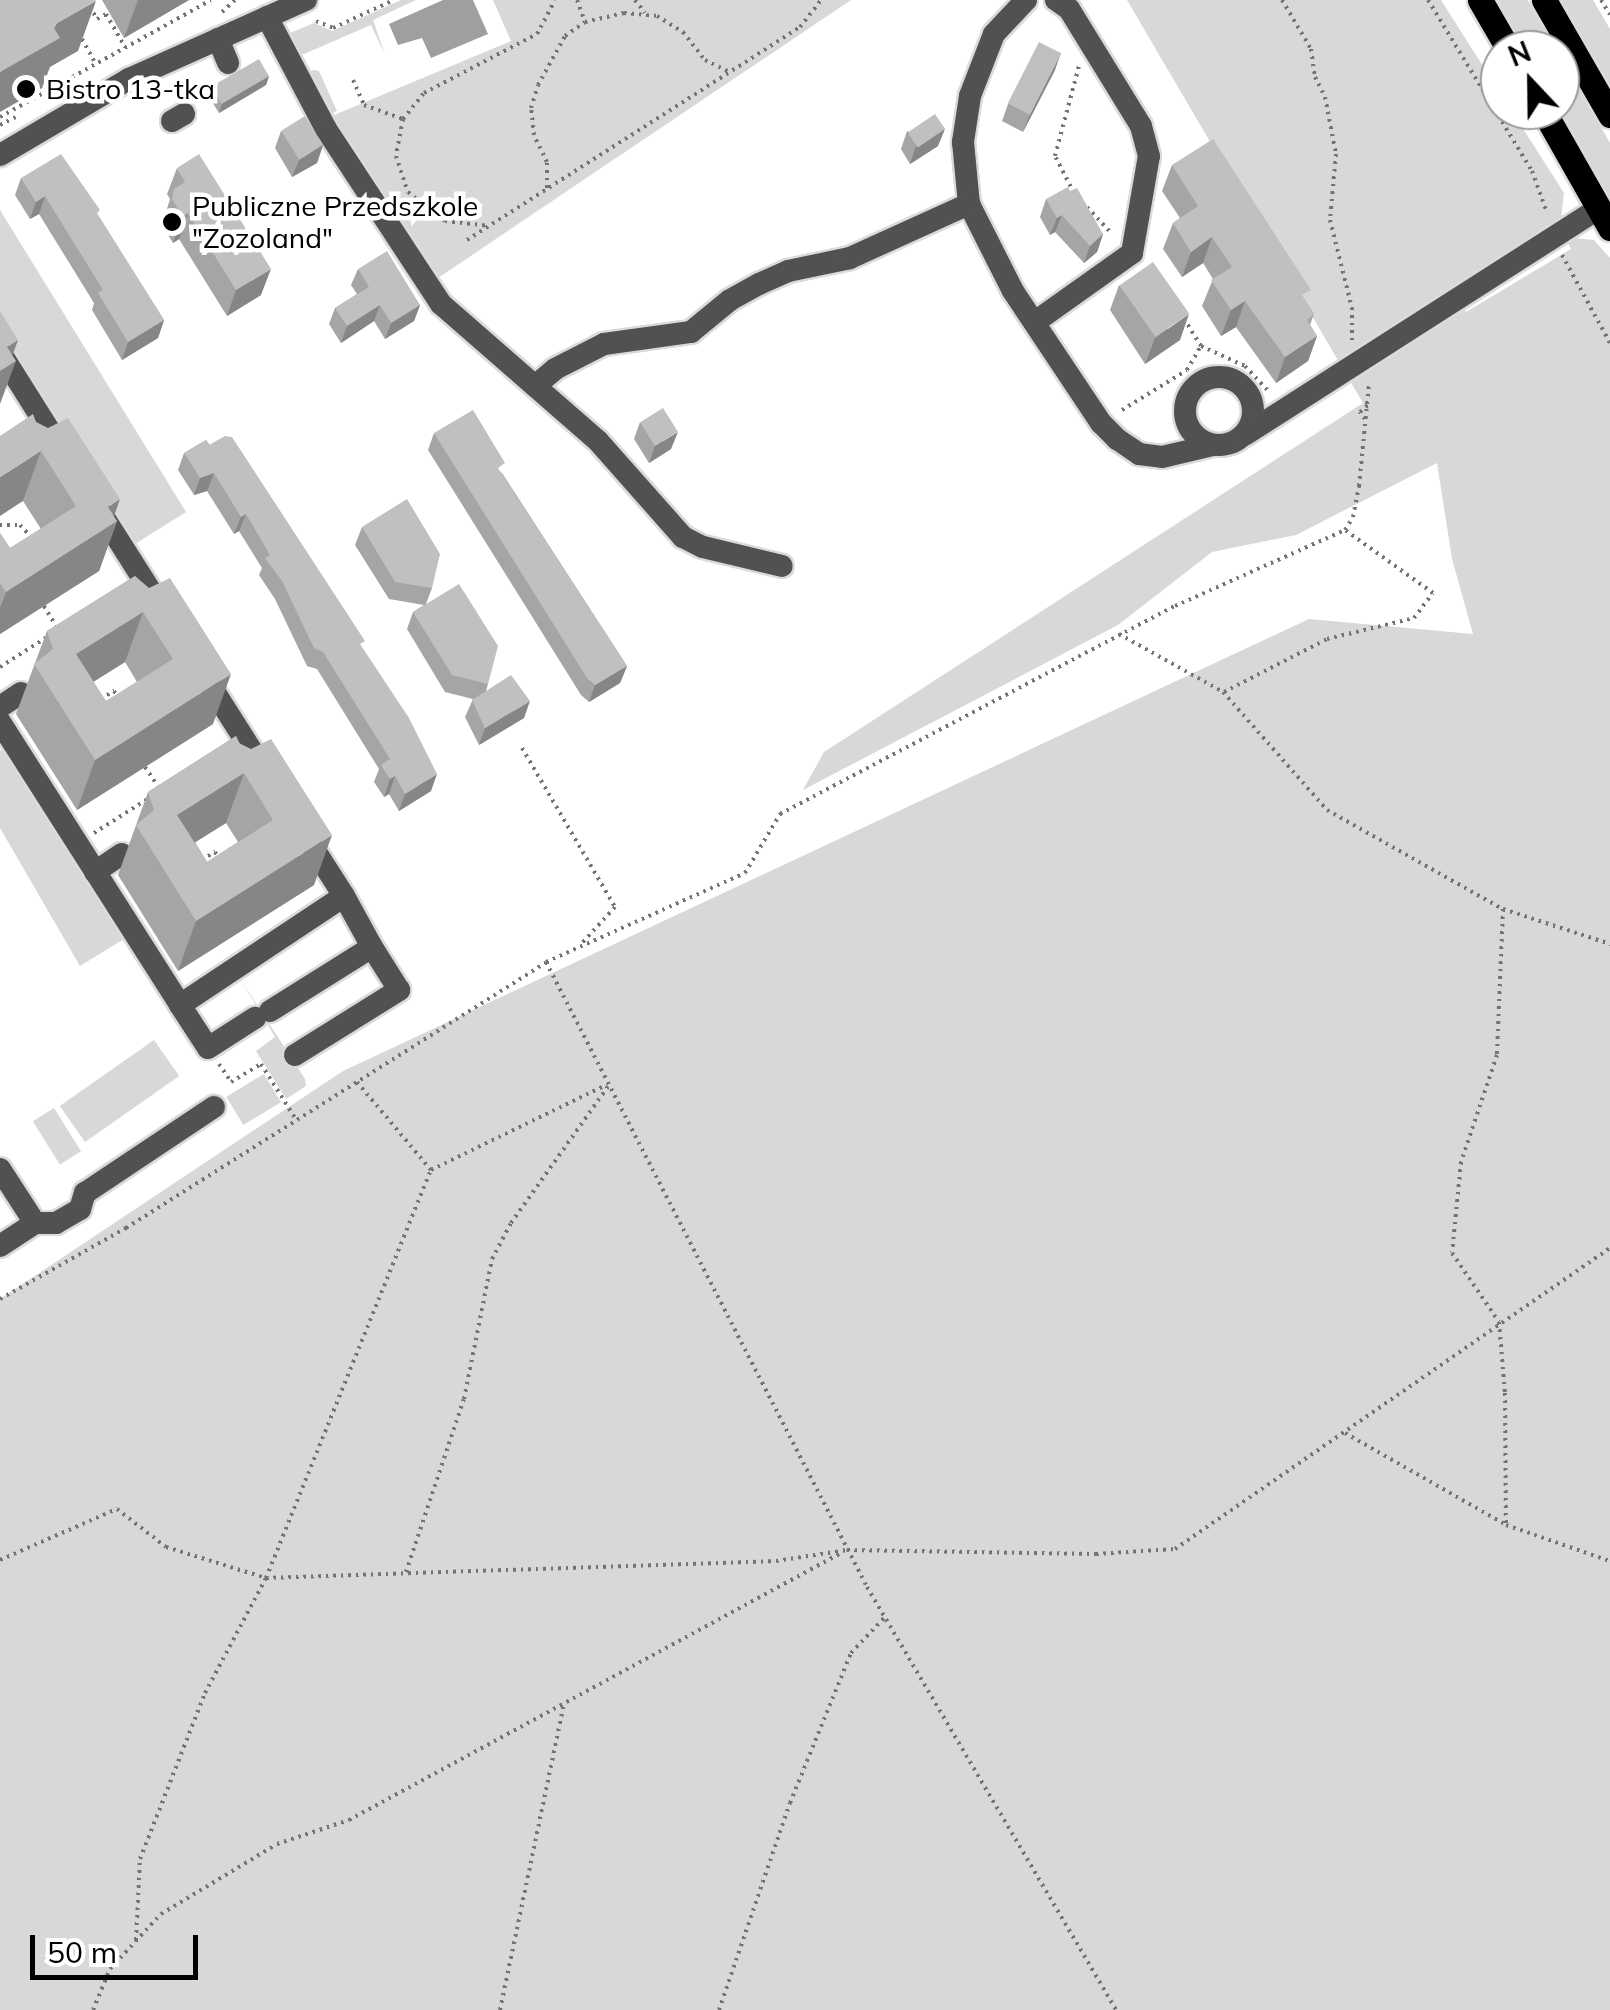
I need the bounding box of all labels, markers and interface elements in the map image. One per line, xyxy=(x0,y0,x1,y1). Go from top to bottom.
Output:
north arrow xyxy=(1480,30,1580,130)
text: N xyxy=(1503,33,1536,74)
place label: Bistro 13-tka xyxy=(46,72,215,106)
marker: Bistro 13-tka xyxy=(15,78,37,100)
place label: Publiczne Przedszkole "Zozoland" xyxy=(192,189,478,255)
marker: Publiczne Przedszkole "Zozoland" xyxy=(161,211,183,233)
scale bar xyxy=(35,1915,202,1977)
text: 50 m xyxy=(47,1933,117,1971)

